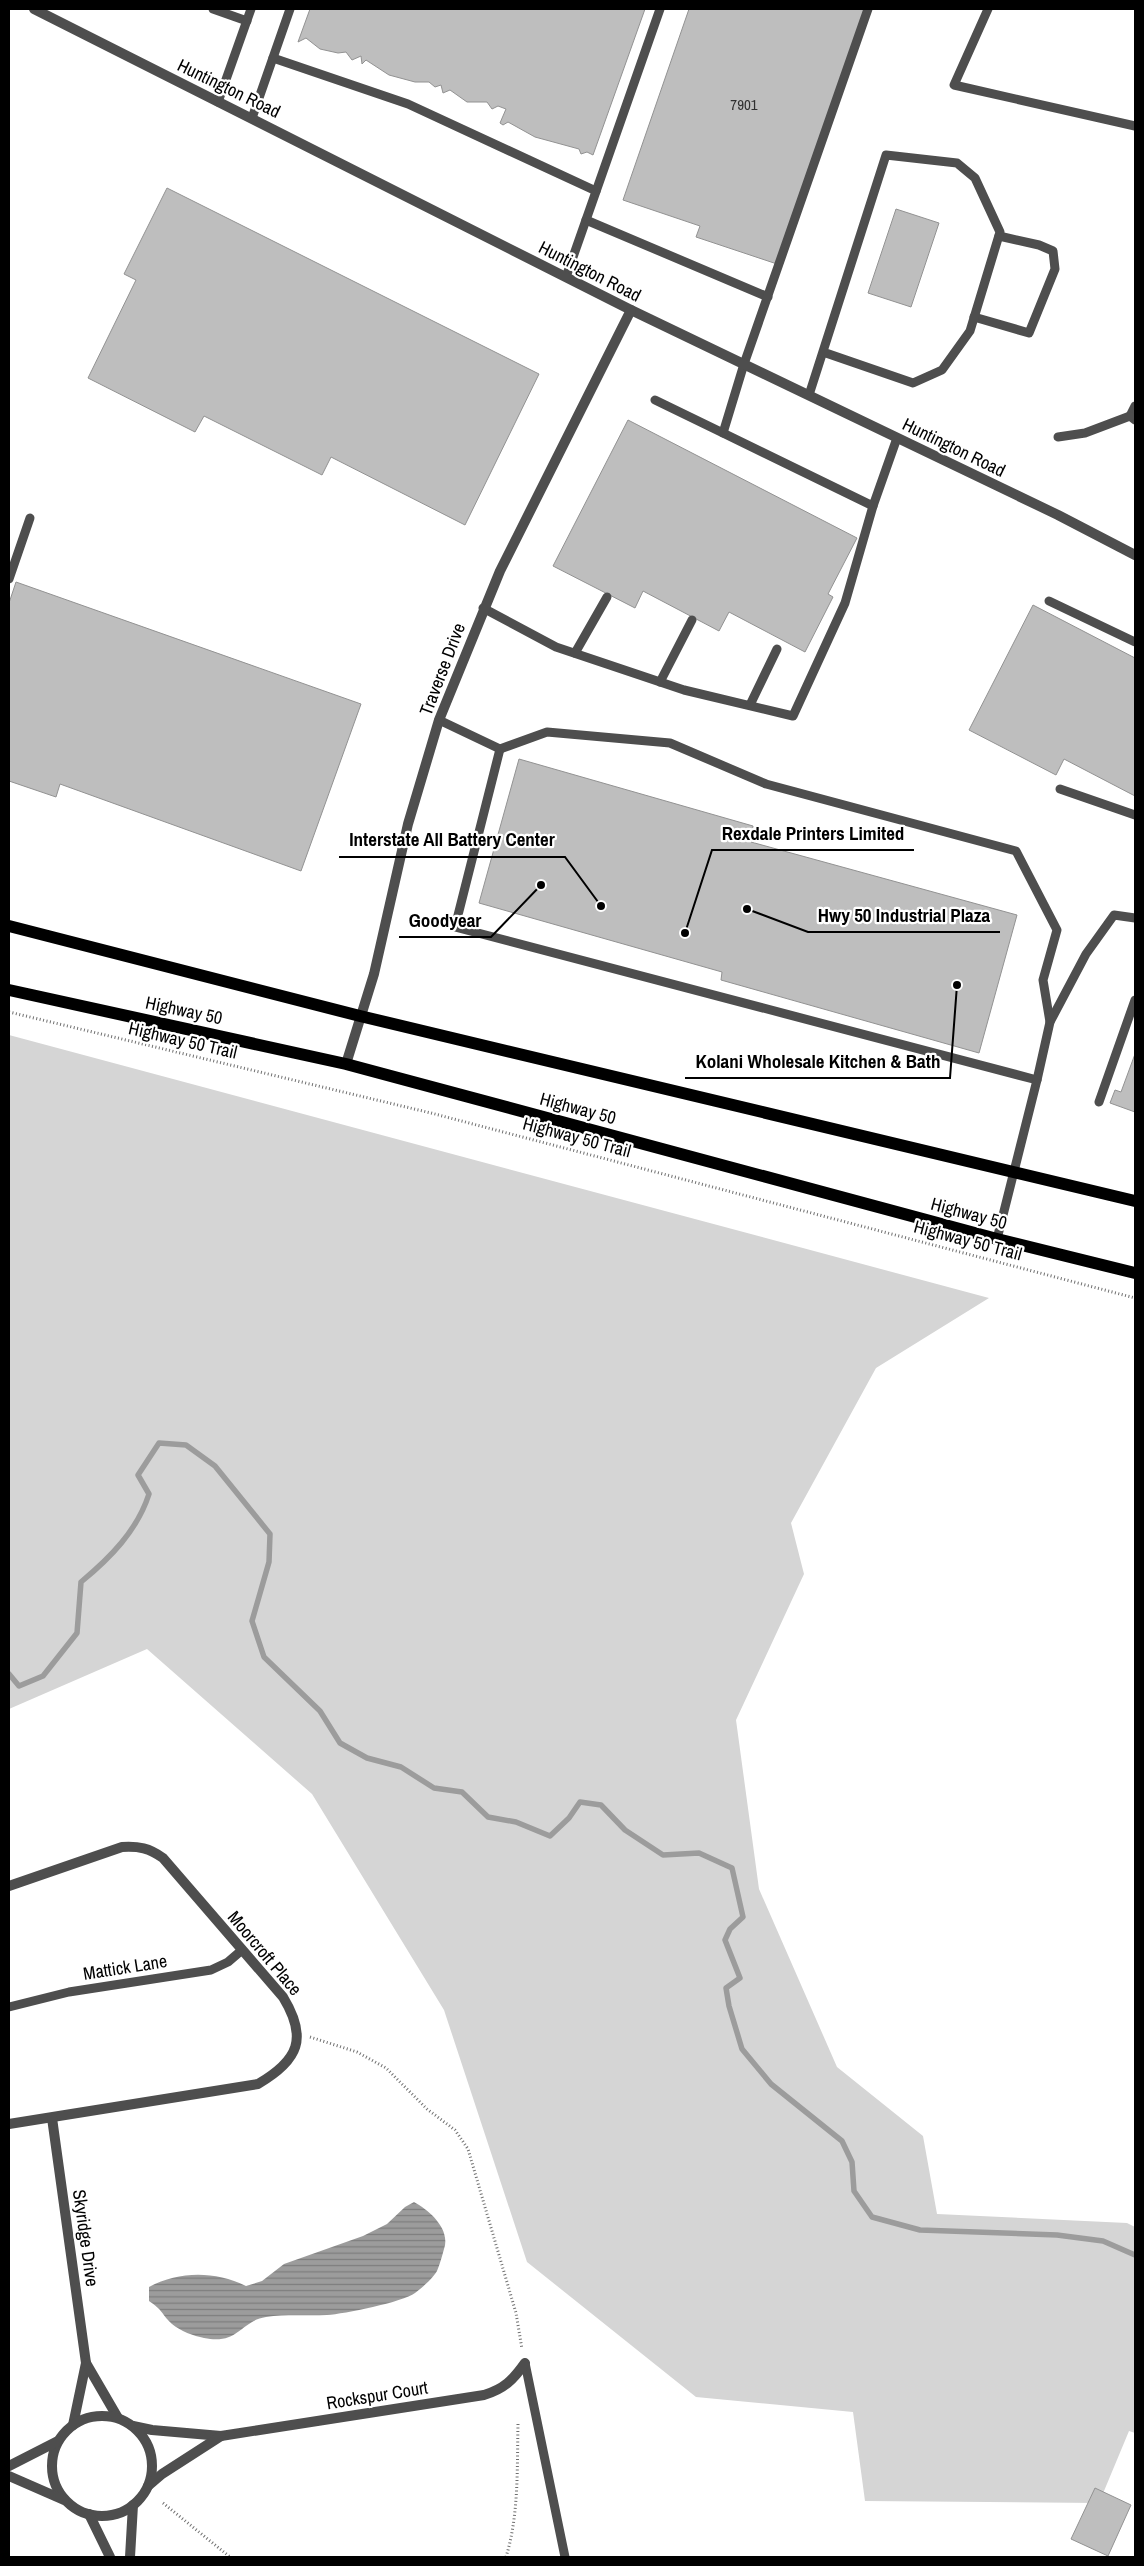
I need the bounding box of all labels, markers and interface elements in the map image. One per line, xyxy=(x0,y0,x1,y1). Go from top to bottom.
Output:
street label: Huntington Road xyxy=(173,52,285,124)
house number: 7901 xyxy=(730,94,758,115)
street label: Huntington Road xyxy=(535,235,645,307)
street label: Huntington Road xyxy=(898,411,1010,483)
street label: Traverse Drive xyxy=(413,619,471,719)
callout: Rexdale Printers Limited xyxy=(712,816,914,850)
text: Rexdale Printers Limited xyxy=(722,820,904,846)
callout: Interstate All Battery Center xyxy=(339,823,565,857)
text: Interstate All Battery Center xyxy=(349,826,555,852)
callout: Hwy 50 Industrial Plaza xyxy=(808,898,1000,932)
text: Hwy 50 Industrial Plaza xyxy=(818,902,990,928)
callout: Goodyear xyxy=(399,903,491,937)
text: Goodyear xyxy=(409,907,481,933)
street label: Highway 50 xyxy=(143,990,225,1030)
street label: Highway 50 Trail xyxy=(126,1015,240,1065)
callout: Kolani Wholesale Kitchen & Bath xyxy=(685,1044,950,1078)
text: Kolani Wholesale Kitchen & Bath xyxy=(695,1048,941,1074)
street label: Highway 50 xyxy=(537,1086,619,1130)
street label: Highway 50 Trail xyxy=(520,1111,634,1163)
street label: Highway 50 xyxy=(928,1191,1010,1235)
street label: Highway 50 Trail xyxy=(911,1214,1025,1266)
street label: Moorcroft Place xyxy=(222,1905,308,2001)
street label: Mattick Lane xyxy=(81,1948,169,1986)
street label: Skyridge Drive xyxy=(67,2188,105,2288)
street label: Rockspur Court xyxy=(324,2375,430,2415)

